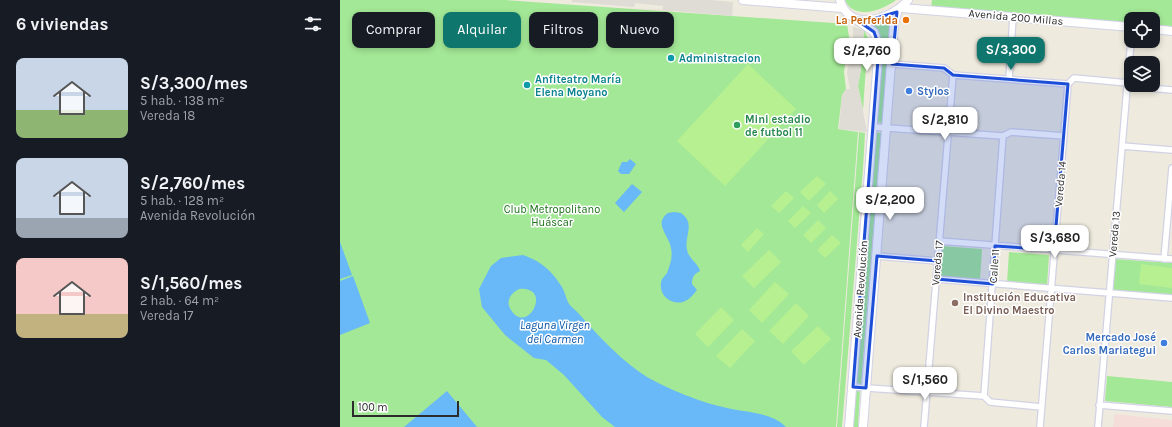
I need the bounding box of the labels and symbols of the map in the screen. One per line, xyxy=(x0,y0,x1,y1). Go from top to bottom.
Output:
street label: Avenida 200 Millas xyxy=(968,7,1064,28)
place label: La Perferida xyxy=(836,14,898,27)
marker: La Perferida xyxy=(901,15,911,25)
pin: S/3,300 xyxy=(974,37,1048,71)
pin: S/2,760 xyxy=(830,38,904,72)
place label: Administracion xyxy=(679,52,761,65)
marker: Administracion xyxy=(666,53,676,63)
place label: Anfiteatro María Elena Moyano xyxy=(535,73,621,99)
marker: Anfiteatro María Elena Moyano xyxy=(522,80,532,90)
place label: Stylos xyxy=(917,85,949,98)
marker: Stylos xyxy=(904,86,914,96)
pin: S/2,810 xyxy=(908,107,982,141)
place label: Mini estadio de futbol 11 xyxy=(745,113,810,139)
marker: Mini estadio de futbol 11 xyxy=(732,120,742,130)
street label: Vereda 14 xyxy=(1052,161,1069,208)
pin: S/2,200 xyxy=(853,187,927,221)
park label: Club Metropolitano Huáscar xyxy=(504,203,600,229)
street label: Vereda 13 xyxy=(1106,210,1123,258)
pin: S/3,680 xyxy=(1018,225,1092,259)
street label: Avenida Revolución xyxy=(851,240,870,338)
street label: Vereda 17 xyxy=(929,240,946,286)
street label: Calle 11 xyxy=(987,248,1002,284)
place label: Institución Educativa El Divino Maestro xyxy=(963,291,1076,317)
marker: Institución Educativa El Divino Maestro xyxy=(950,298,960,308)
water label: Laguna Virgen del Carmen xyxy=(520,318,590,346)
place label: Mercado José Carlos Mariategui xyxy=(1063,331,1156,357)
marker: Mercado José Carlos Mariategui xyxy=(1159,338,1169,348)
pin: S/1,560 xyxy=(888,367,962,401)
scale bar xyxy=(352,399,459,418)

